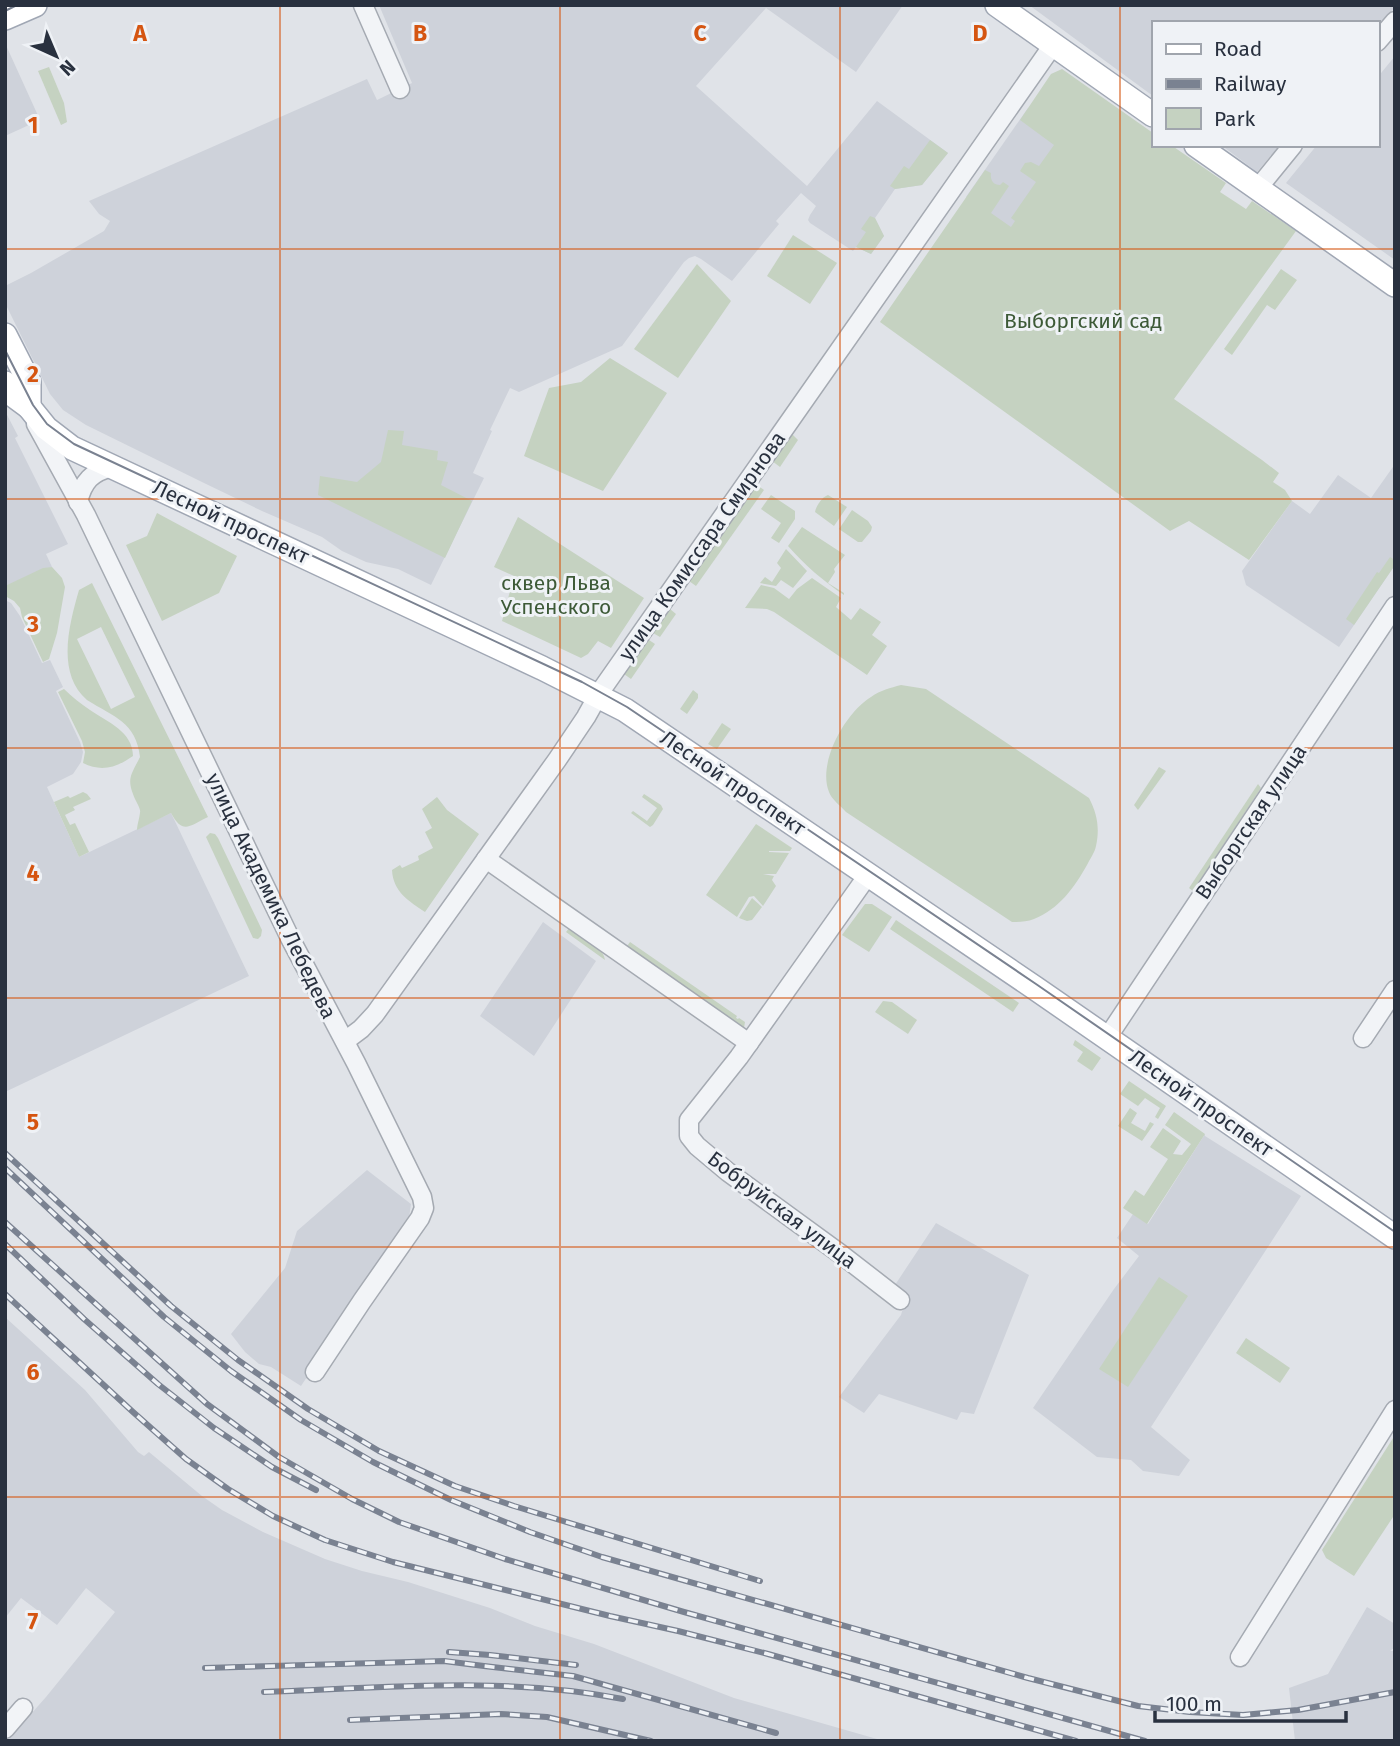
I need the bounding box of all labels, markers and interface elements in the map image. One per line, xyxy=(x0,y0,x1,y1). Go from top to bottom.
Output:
text: A xyxy=(132,19,147,47)
text: B xyxy=(413,19,427,47)
text: C xyxy=(693,19,707,47)
text: D xyxy=(973,19,988,47)
north arrow xyxy=(21,21,91,91)
legend xyxy=(1152,21,1379,147)
text: Road xyxy=(1214,36,1262,62)
text: N xyxy=(55,55,80,81)
text: Railway xyxy=(1214,71,1287,97)
text: Park xyxy=(1214,106,1256,132)
text: 1 xyxy=(28,111,38,139)
park label: Выборгский сад xyxy=(1004,308,1162,334)
text: 2 xyxy=(27,360,39,388)
street label: улица Комиссара Смирнова xyxy=(613,426,791,666)
street label: Лесной проспект xyxy=(149,474,314,570)
park label: сквер Льва Успенского xyxy=(501,570,611,620)
text: 3 xyxy=(26,610,39,638)
street label: Лесной проспект xyxy=(655,725,811,841)
street label: Выборгская улица xyxy=(1190,740,1312,904)
street label: улица Академика Лебедева xyxy=(200,769,342,1023)
text: 4 xyxy=(27,859,40,887)
street label: Лесной проспект xyxy=(1124,1044,1278,1163)
text: 5 xyxy=(27,1108,39,1136)
street label: Бобруйская улица xyxy=(702,1146,862,1274)
text: 6 xyxy=(27,1358,40,1386)
text: 7 xyxy=(28,1607,39,1635)
scale bar xyxy=(1155,1680,1346,1724)
text: 100 m xyxy=(1166,1691,1222,1717)

